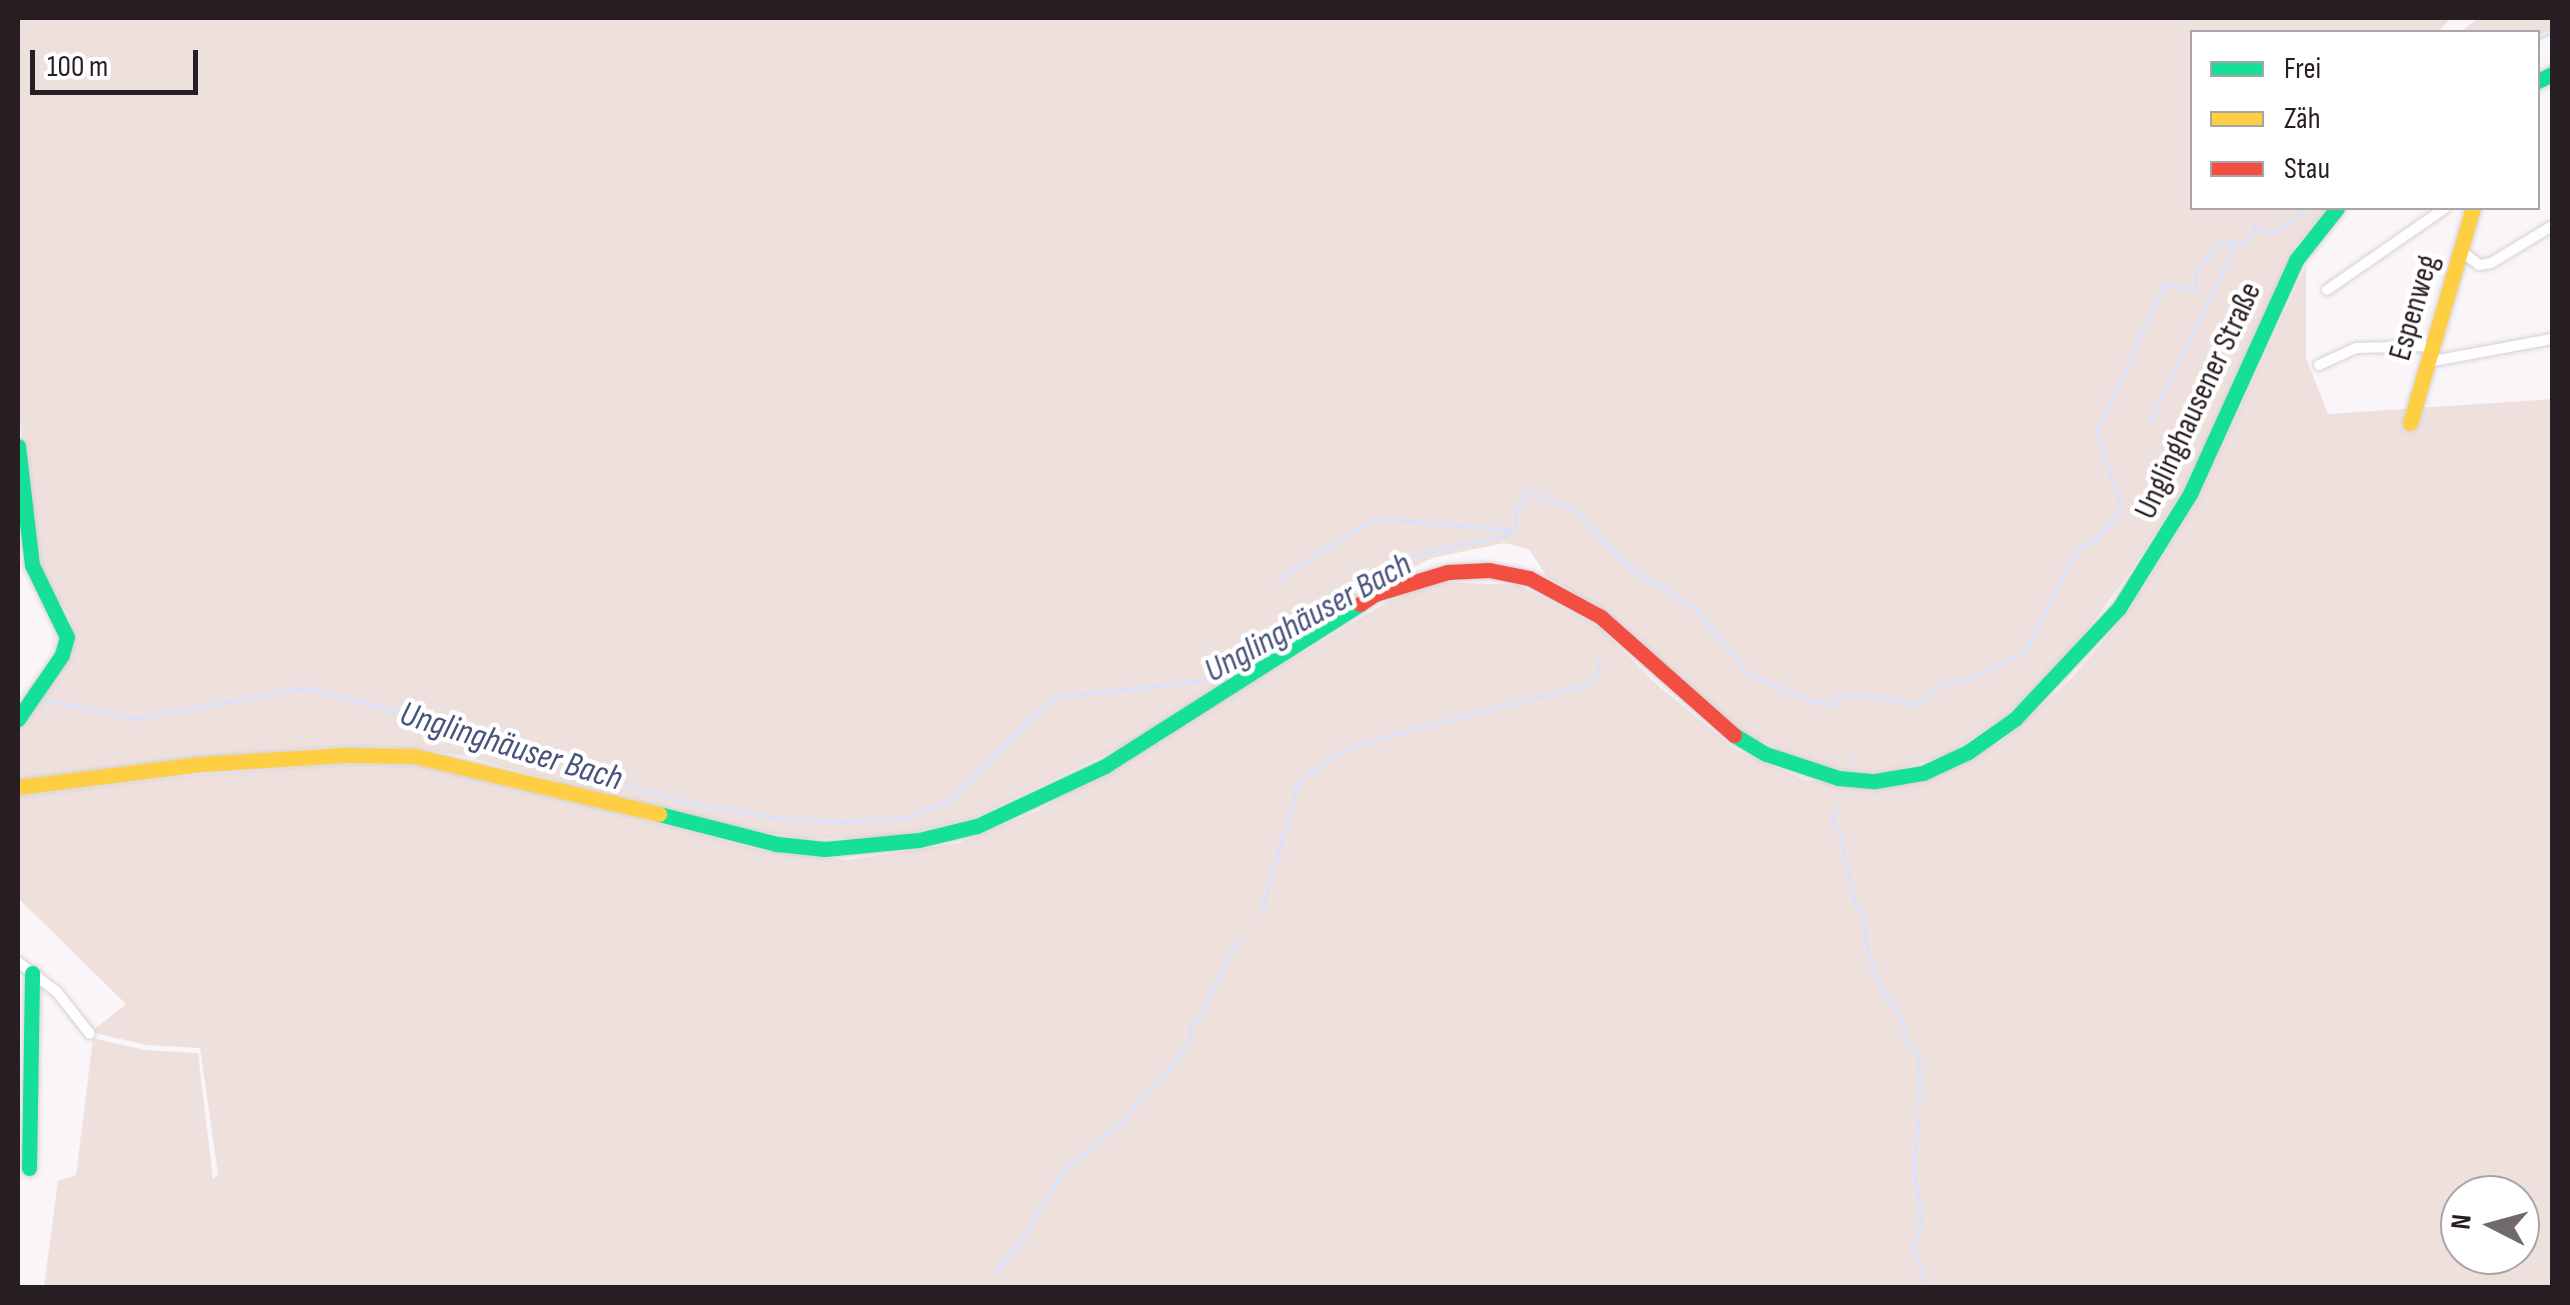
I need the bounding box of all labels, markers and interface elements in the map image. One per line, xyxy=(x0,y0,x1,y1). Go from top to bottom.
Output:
scale bar xyxy=(35,30,202,92)
legend xyxy=(2190,30,2540,210)
text: 100 m xyxy=(47,49,108,85)
text: Frei xyxy=(2284,51,2321,87)
text: Zäh xyxy=(2284,101,2320,137)
text: Stau xyxy=(2284,151,2330,187)
street label: Espenweg xyxy=(2382,251,2448,365)
street label: Unglinghausener Straße xyxy=(2127,277,2271,525)
water label: Unglinghäuser Bach xyxy=(1197,544,1419,692)
water label: Unglinghäuser Bach xyxy=(395,693,627,801)
north arrow xyxy=(2440,1175,2540,1275)
text: N xyxy=(2444,1213,2479,1231)

